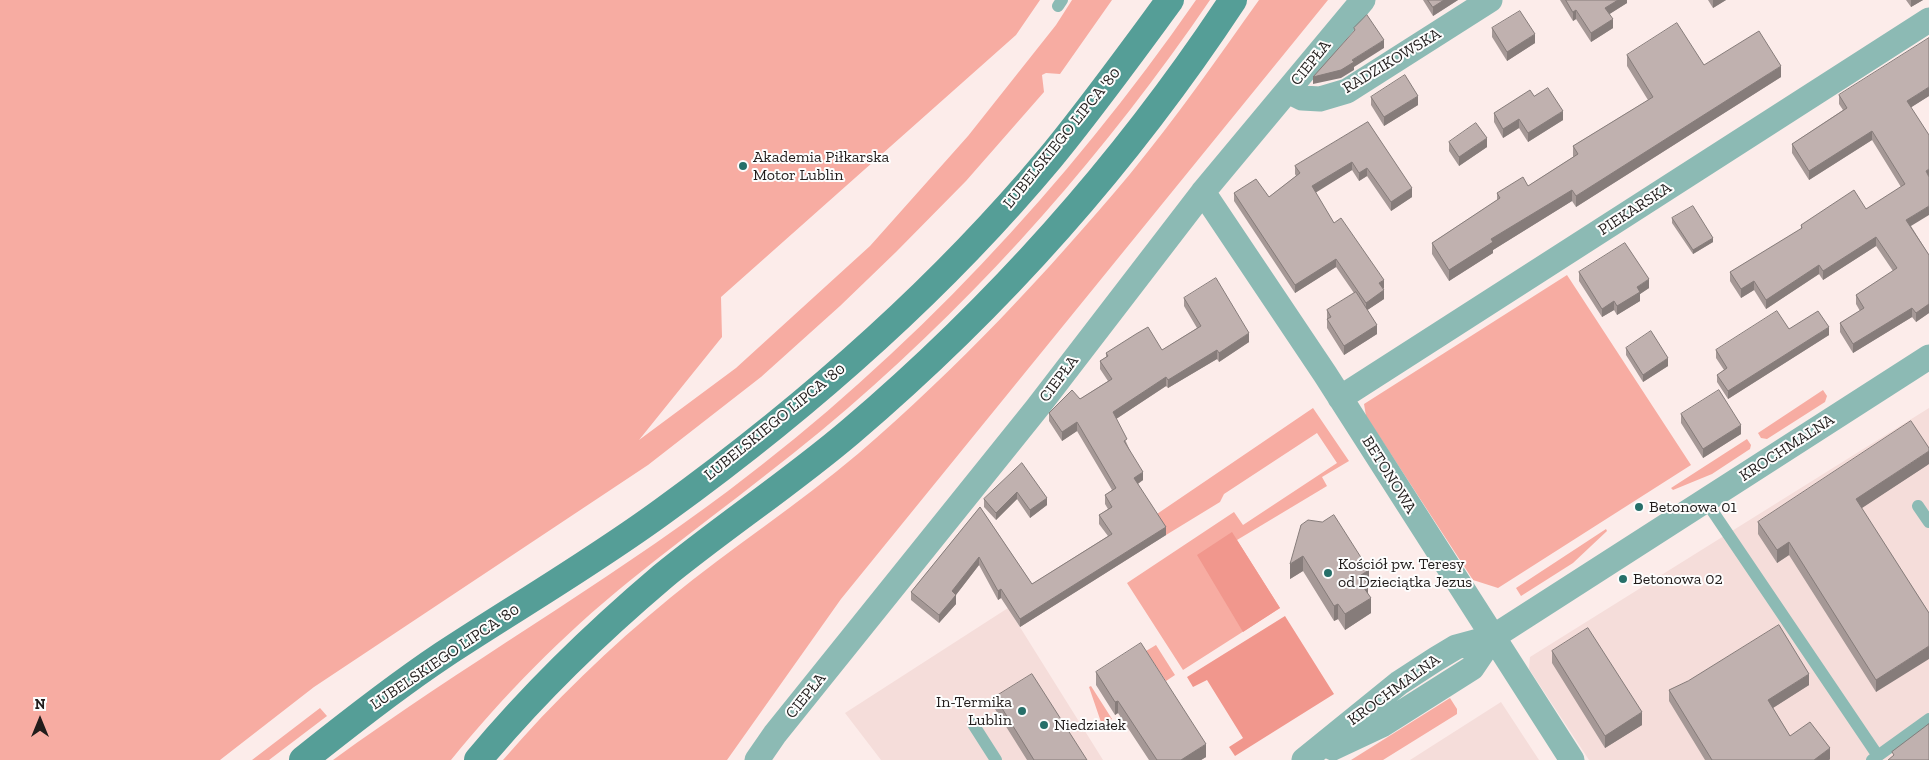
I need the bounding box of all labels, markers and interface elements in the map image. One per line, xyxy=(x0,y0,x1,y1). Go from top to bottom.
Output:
street label: RADZIKOWSKA xyxy=(1340,24,1444,98)
street label: CIEPŁA xyxy=(1287,36,1335,90)
street label: LUBELSKIEGO LIPCA '80 xyxy=(999,64,1125,212)
place label: Akademia Piłkarska Motor Lublin xyxy=(753,147,889,185)
marker: Akademia Piłkarska Motor Lublin xyxy=(737,160,749,172)
street label: PIEKARSKA xyxy=(1595,178,1675,240)
street label: CIEPŁA xyxy=(1035,352,1083,406)
street label: LUBELSKIEGO LIPCA '80 xyxy=(701,359,849,485)
street label: KROCHMALNA xyxy=(1736,410,1838,486)
street label: BETONOWA xyxy=(1358,433,1420,517)
place label: Betonowa 01 xyxy=(1649,497,1737,517)
marker: Betonowa 01 xyxy=(1633,501,1645,513)
place label: Kościół pw. Teresy od Dzieciątka Jezus xyxy=(1338,554,1472,592)
marker: Kościół pw. Teresy od Dzieciątka Jezus xyxy=(1322,567,1334,579)
place label: Betonowa 02 xyxy=(1633,569,1723,589)
marker: Betonowa 02 xyxy=(1617,573,1629,585)
street label: LUBELSKIEGO LIPCA '80 xyxy=(367,600,523,714)
street label: KROCHMALNA xyxy=(1344,650,1444,730)
street label: CIEPŁA xyxy=(782,669,830,723)
place label: In-Termika Lublin xyxy=(936,692,1012,730)
north arrow xyxy=(15,695,65,745)
text: N xyxy=(35,696,45,713)
marker: In-Termika Lublin xyxy=(1016,705,1028,717)
place label: Niedziałek xyxy=(1054,715,1126,735)
marker: Niedziałek xyxy=(1038,719,1050,731)

